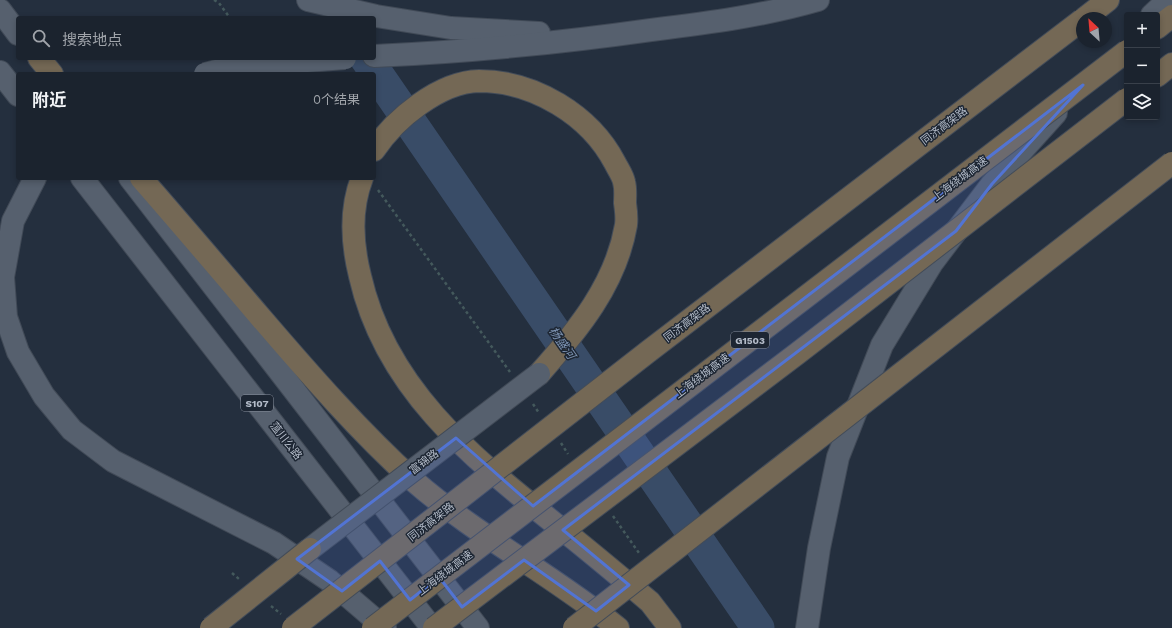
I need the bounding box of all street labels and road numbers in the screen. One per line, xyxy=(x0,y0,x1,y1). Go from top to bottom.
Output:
street label: 同济高架路 xyxy=(918,104,970,148)
street label: 上海绕城高速 xyxy=(930,154,990,204)
street label: 同济高架路 xyxy=(661,301,713,345)
road number: G1503 xyxy=(731,332,769,348)
street label: 上海绕城高速 xyxy=(672,351,732,401)
road number: S107 xyxy=(241,395,273,411)
street label: 蕰川公路 xyxy=(267,420,305,462)
street label: 富锦路 xyxy=(407,447,441,477)
street label: 同济高架路 xyxy=(405,500,457,544)
street label: 上海绕城高速 xyxy=(415,548,475,598)

